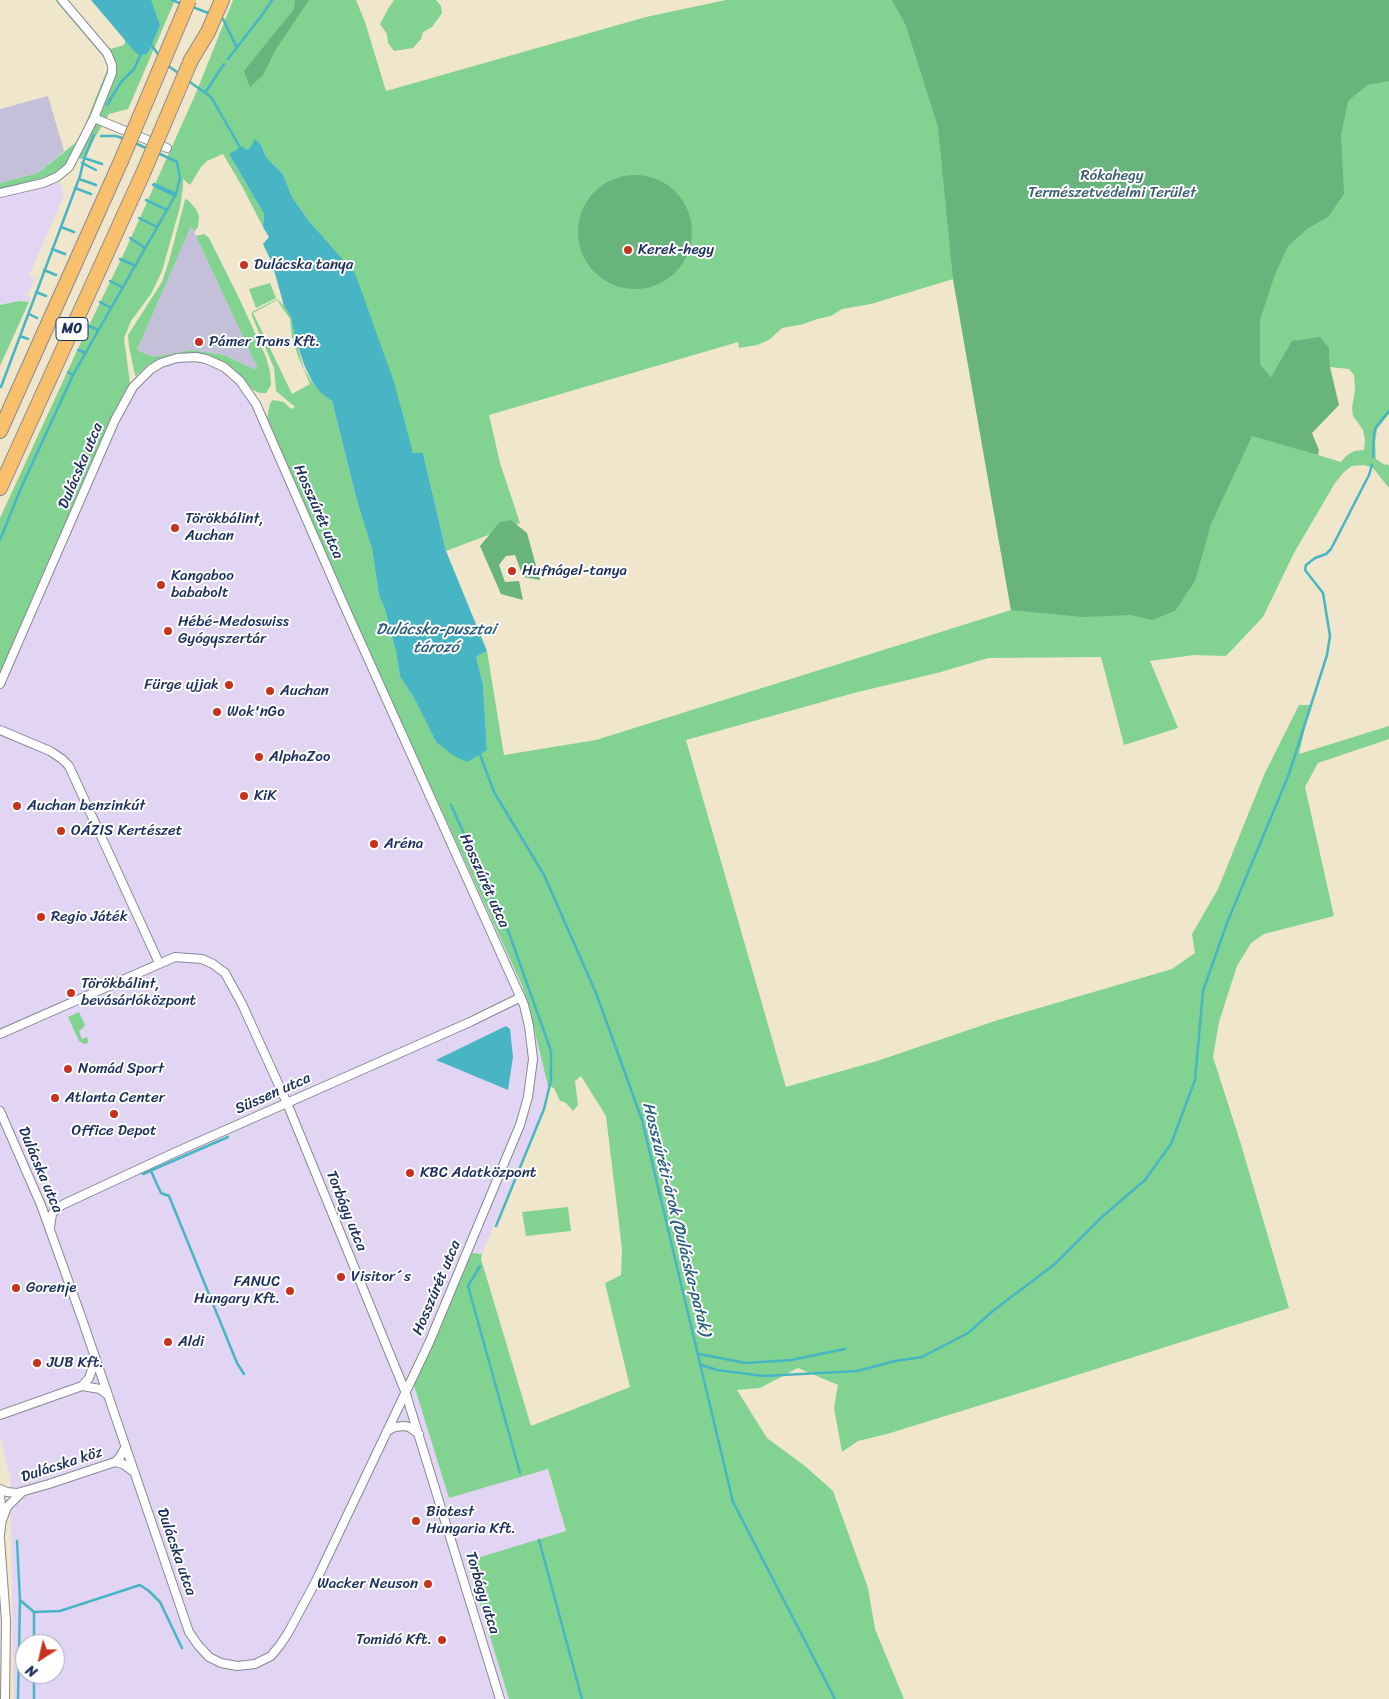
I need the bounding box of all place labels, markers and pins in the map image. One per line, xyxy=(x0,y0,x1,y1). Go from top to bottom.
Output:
place label: Kerek-hegy xyxy=(638,241,714,259)
marker: Kerek-hegy xyxy=(622,244,634,256)
place label: Dulácska tanya xyxy=(254,256,353,274)
marker: Dulácska tanya xyxy=(238,259,250,271)
place label: Pámer Trans Kft. xyxy=(209,333,320,351)
marker: Pámer Trans Kft. xyxy=(193,336,205,348)
place label: Törökbálint, Auchan xyxy=(185,510,263,545)
marker: Törökbálint, Auchan xyxy=(169,522,181,534)
place label: Hufnágel-tanya xyxy=(522,562,627,580)
marker: Hufnágel-tanya xyxy=(506,565,518,577)
place label: Kangaboo bababolt xyxy=(171,567,234,602)
marker: Kangaboo bababolt xyxy=(155,579,167,591)
place label: Hébé-Medoswiss Gyógyszertár xyxy=(178,613,289,648)
marker: Hébé-Medoswiss Gyógyszertár xyxy=(162,625,174,637)
place label: Fürge ujjak xyxy=(144,676,219,694)
marker: Fürge ujjak xyxy=(223,679,235,691)
place label: Auchan xyxy=(280,682,329,700)
marker: Auchan xyxy=(264,685,276,697)
place label: Wok'nGo xyxy=(227,703,285,721)
marker: Wok'nGo xyxy=(211,706,223,718)
place label: AlphaZoo xyxy=(269,748,330,766)
marker: AlphaZoo xyxy=(253,751,265,763)
place label: KiK xyxy=(254,787,276,805)
marker: KiK xyxy=(238,790,250,802)
place label: Auchan benzinkút xyxy=(27,797,145,815)
marker: Auchan benzinkút xyxy=(11,800,23,812)
place label: OÁZIS Kertészet xyxy=(71,822,182,840)
marker: OÁZIS Kertészet xyxy=(55,825,67,837)
place label: Aréna xyxy=(384,835,423,853)
marker: Aréna xyxy=(368,838,380,850)
place label: Regio Játék xyxy=(51,908,128,926)
marker: Regio Játék xyxy=(35,911,47,923)
place label: Törökbálint, bevásárlóközpont xyxy=(81,975,196,1010)
marker: Törökbálint, bevásárlóközpont xyxy=(65,987,77,999)
place label: Nomád Sport xyxy=(78,1060,164,1078)
marker: Nomád Sport xyxy=(62,1063,74,1075)
place label: Atlanta Center xyxy=(65,1089,165,1107)
marker: Atlanta Center xyxy=(49,1092,61,1104)
marker: Office Depot xyxy=(108,1108,120,1120)
place label: Office Depot xyxy=(71,1122,157,1140)
place label: KBC Adatközpont xyxy=(420,1164,536,1182)
marker: KBC Adatközpont xyxy=(404,1167,416,1179)
place label: Visitor´s xyxy=(351,1268,411,1286)
marker: Visitor´s xyxy=(335,1271,347,1283)
place label: FANUC Hungary Kft. xyxy=(194,1273,280,1308)
place label: Gorenje xyxy=(26,1279,77,1297)
marker: Gorenje xyxy=(10,1282,22,1294)
marker: FANUC Hungary Kft. xyxy=(284,1285,296,1297)
place label: Aldi xyxy=(178,1333,204,1351)
marker: Aldi xyxy=(162,1336,174,1348)
place label: JUB Kft. xyxy=(47,1354,104,1372)
marker: JUB Kft. xyxy=(31,1357,43,1369)
place label: Biotest Hungaria Kft. xyxy=(426,1503,516,1538)
marker: Biotest Hungaria Kft. xyxy=(410,1515,422,1527)
place label: Wacker Neuson xyxy=(317,1575,418,1593)
marker: Wacker Neuson xyxy=(422,1578,434,1590)
place label: Tomidó Kft. xyxy=(356,1631,432,1649)
marker: Tomidó Kft. xyxy=(436,1634,448,1646)

